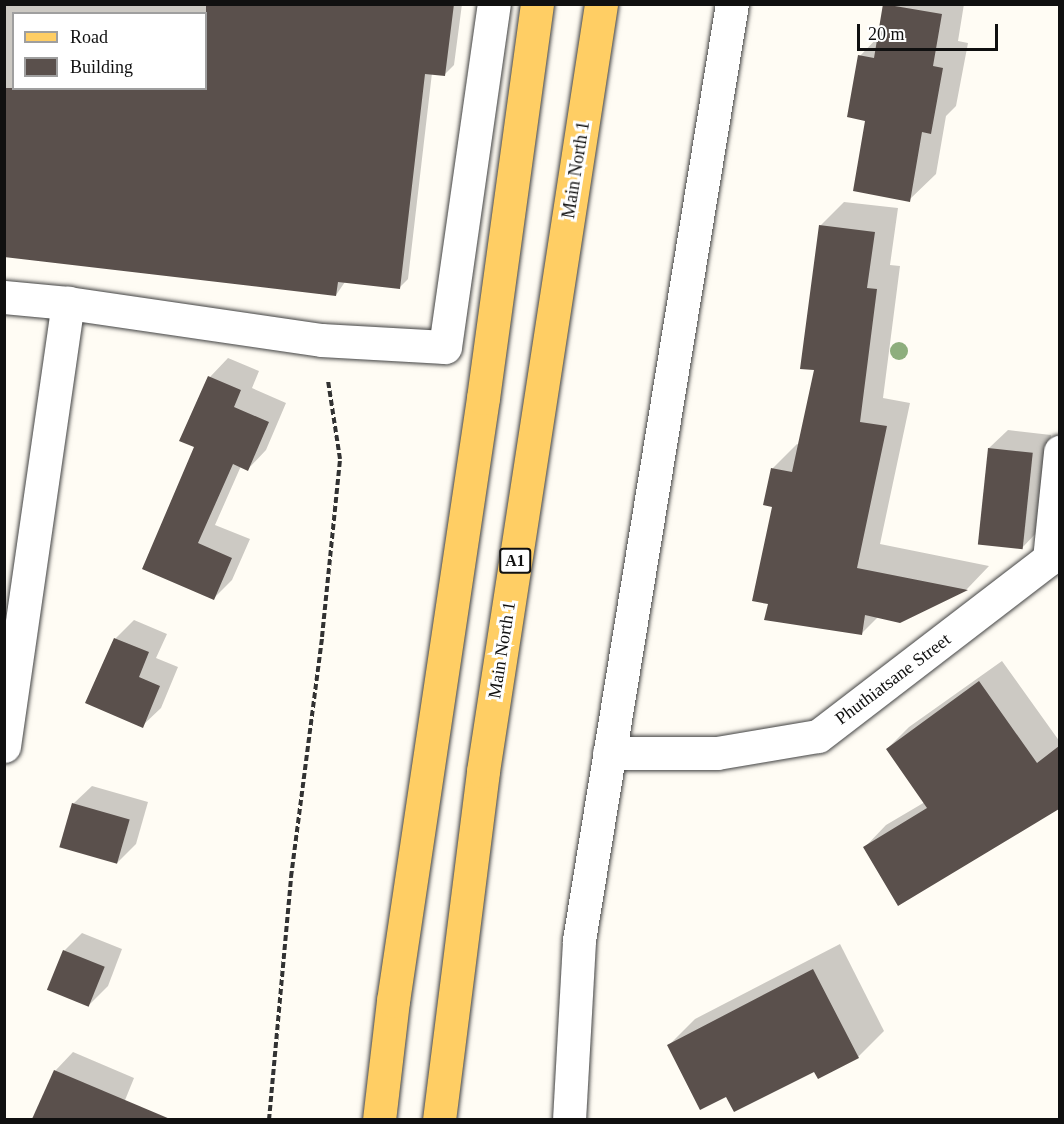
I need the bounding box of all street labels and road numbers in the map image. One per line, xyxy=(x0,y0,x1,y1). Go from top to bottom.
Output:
street label: Main North 1 xyxy=(558,120,594,220)
road number: A1 xyxy=(498,548,532,574)
street label: Main North 1 xyxy=(484,600,520,700)
street label: Phuthiatsane Street xyxy=(831,629,955,729)

